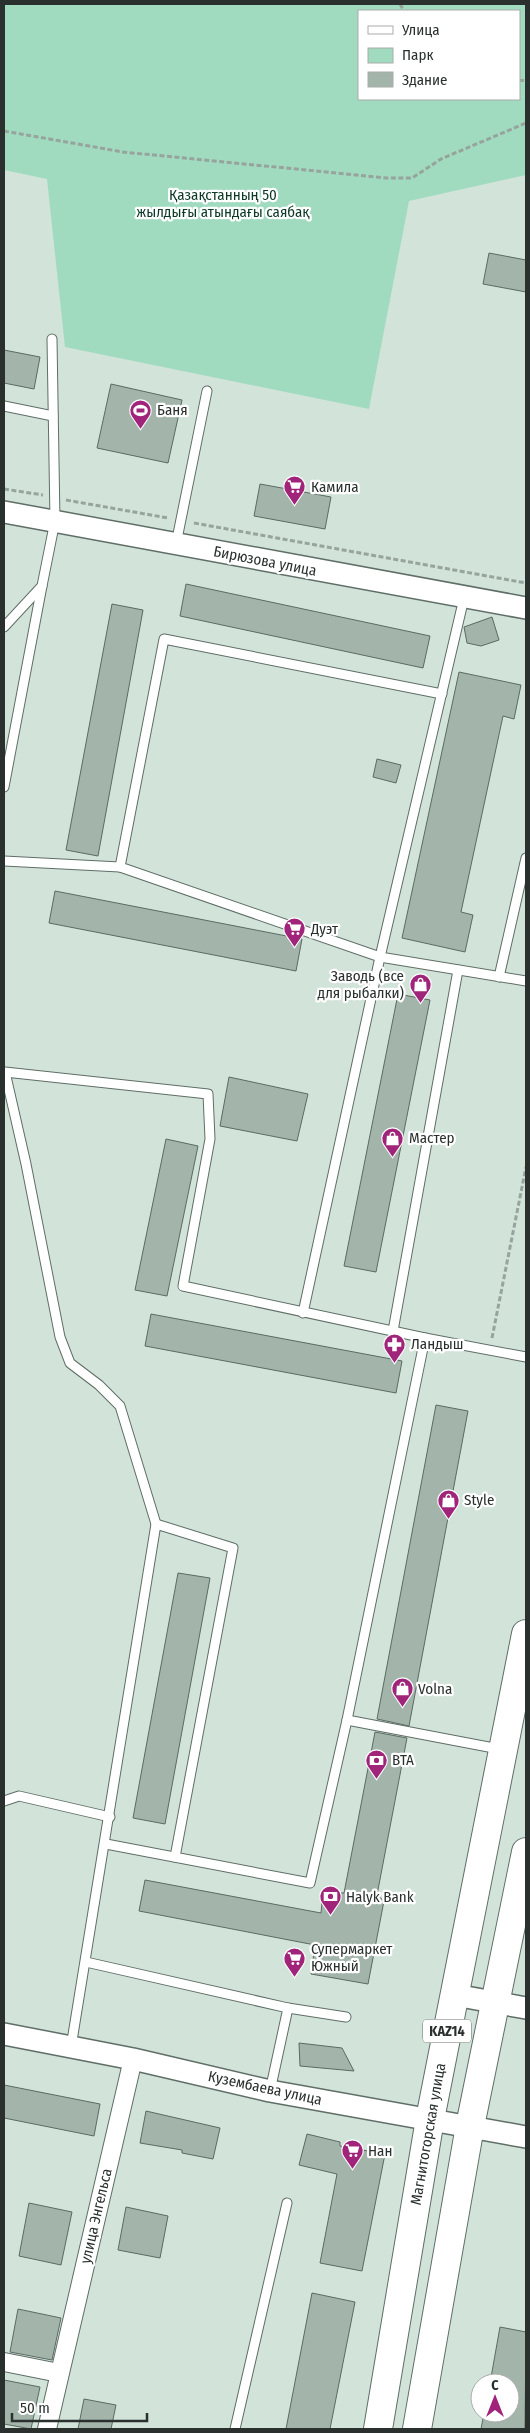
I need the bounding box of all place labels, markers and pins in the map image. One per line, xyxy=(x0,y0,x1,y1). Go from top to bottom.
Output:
sports icon: Баня xyxy=(129,398,153,429)
place label: Баня xyxy=(157,401,188,419)
supermarket icon: Камила xyxy=(283,475,307,506)
place label: Камила xyxy=(311,478,359,496)
supermarket icon: Дуэт xyxy=(283,917,307,948)
place label: Дуэт xyxy=(310,920,339,938)
place label: Заводь (все для рыбалки) xyxy=(317,967,404,1002)
shop icon: Заводь (все для рыбалки) xyxy=(408,973,432,1004)
shop icon: Мастер xyxy=(381,1126,405,1157)
place label: Мастер xyxy=(409,1129,455,1147)
pharmacy icon: Ландыш xyxy=(383,1332,407,1363)
place label: Ландыш xyxy=(411,1335,463,1353)
shop icon: Style xyxy=(436,1488,460,1519)
place label: Style xyxy=(464,1491,494,1509)
shop icon: Volna xyxy=(390,1677,414,1708)
place label: Volna xyxy=(418,1680,452,1698)
bank icon: BTA xyxy=(364,1748,388,1779)
place label: BTA xyxy=(392,1751,414,1769)
bank icon: Halyk Bank xyxy=(318,1885,342,1916)
place label: Halyk Bank xyxy=(346,1888,414,1906)
place label: Супермаркет Южный xyxy=(311,1940,393,1975)
supermarket icon: Супермаркет Южный xyxy=(283,1946,307,1977)
supermarket icon: Нан xyxy=(340,2139,364,2170)
place label: Нан xyxy=(368,2142,392,2160)

